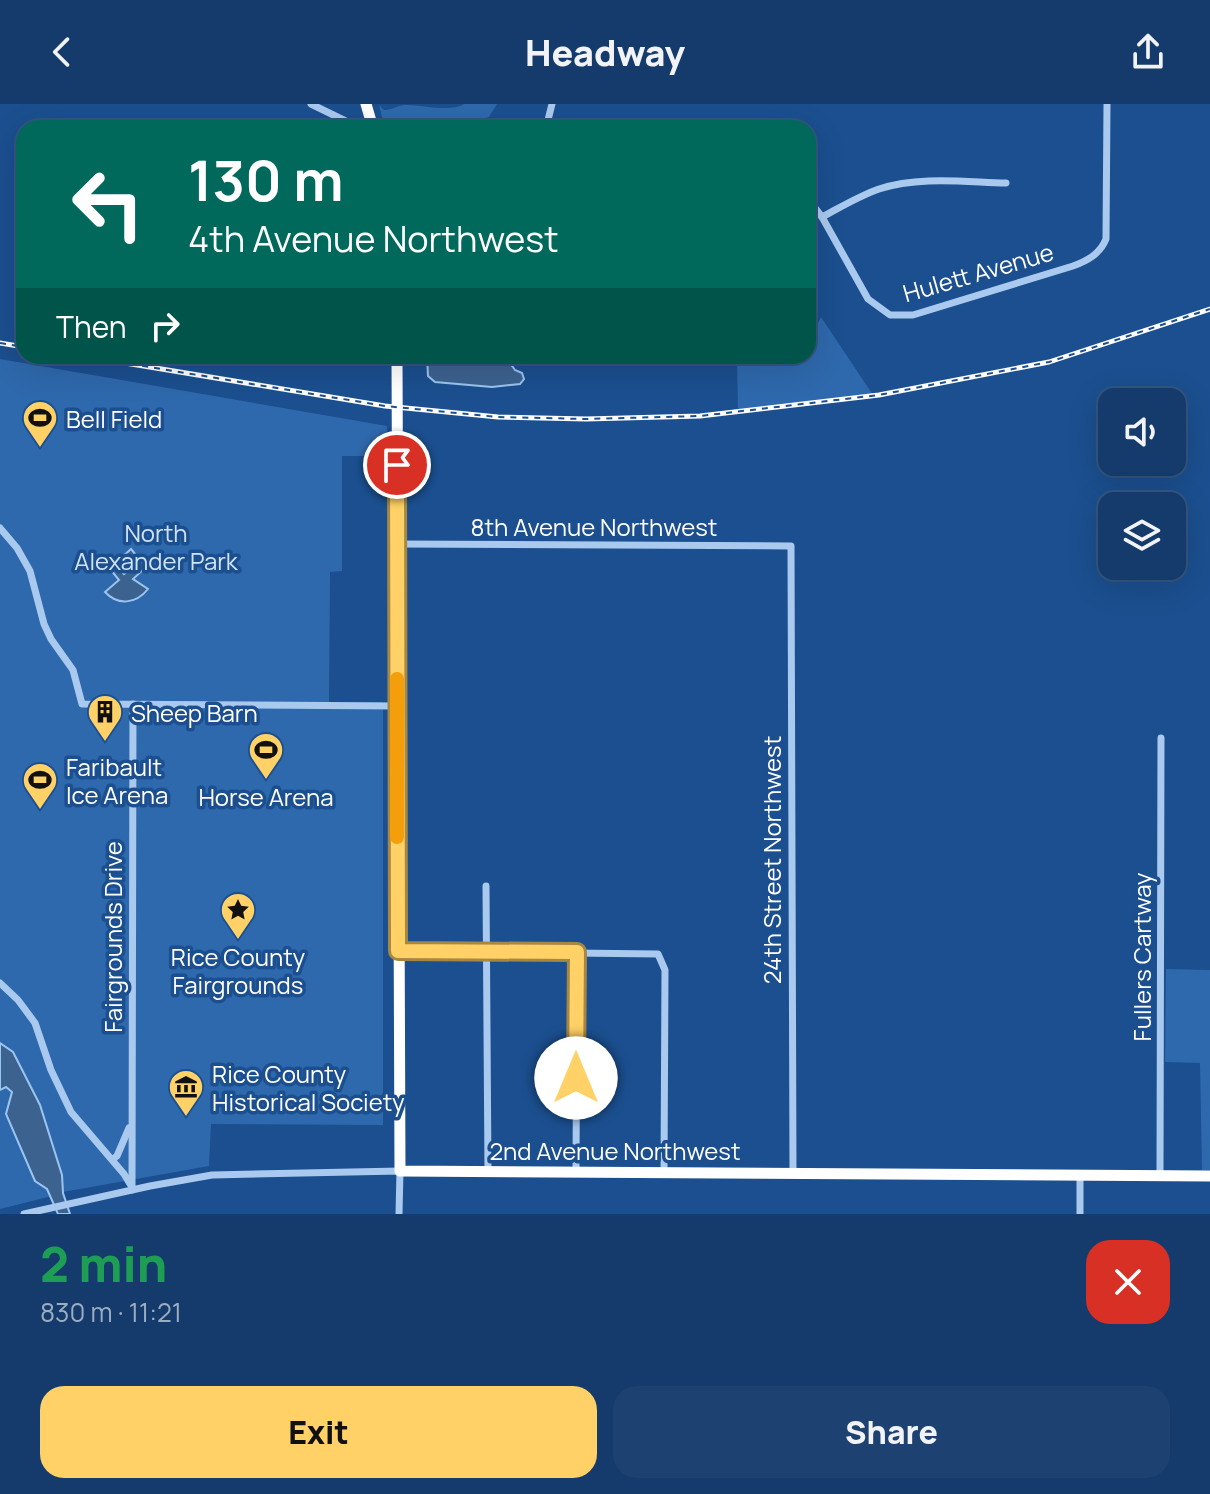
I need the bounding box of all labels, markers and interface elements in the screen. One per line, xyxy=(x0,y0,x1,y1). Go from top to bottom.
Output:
text: Headway xyxy=(525,28,685,77)
icon: back xyxy=(40,30,84,74)
icon: share xyxy=(1126,30,1170,74)
text: 130 m xyxy=(188,141,344,218)
icon: left xyxy=(56,152,160,256)
text: 4th Avenue Northwest xyxy=(188,214,559,263)
street label: Hulett Avenue xyxy=(899,235,1057,309)
icon: right xyxy=(143,304,187,348)
text: Then xyxy=(56,306,127,347)
map controls xyxy=(1098,388,1186,580)
button: sound xyxy=(1098,388,1186,476)
sports icon: Bell Field xyxy=(21,399,59,449)
place label: Bell Field xyxy=(66,402,162,435)
pin xyxy=(363,431,431,499)
icon: arrive xyxy=(375,443,419,487)
button: layers xyxy=(1098,492,1186,580)
street label: 8th Avenue Northwest xyxy=(471,510,717,543)
park label: North Alexander Park xyxy=(74,516,239,577)
building icon: Sheep Barn xyxy=(86,693,124,743)
place label: Sheep Barn xyxy=(131,696,258,729)
sports icon: Horse Arena xyxy=(247,731,285,781)
street label: 24th Street Northwest xyxy=(755,736,788,984)
place label: Faribault Ice Arena xyxy=(66,750,168,811)
sports icon: Faribault Ice Arena xyxy=(21,761,59,811)
place label: Horse Arena xyxy=(198,780,334,813)
street label: Fairgrounds Drive xyxy=(96,841,129,1033)
street label: Fullers Cartway xyxy=(1125,872,1158,1041)
place icon: Rice County Fairgrounds xyxy=(219,891,257,941)
place label: Rice County Fairgrounds xyxy=(171,940,305,1001)
position arrow xyxy=(534,1036,618,1120)
place label: Rice County Historical Society xyxy=(212,1057,405,1118)
museum icon: Rice County Historical Society xyxy=(167,1068,205,1118)
street label: 2nd Avenue Northwest xyxy=(489,1134,741,1167)
text: 2 min xyxy=(40,1231,167,1296)
button: close xyxy=(1086,1240,1170,1324)
text: 830 m · 11:21 xyxy=(40,1294,182,1330)
button: Exit xyxy=(40,1386,597,1478)
button: Share xyxy=(613,1386,1170,1478)

